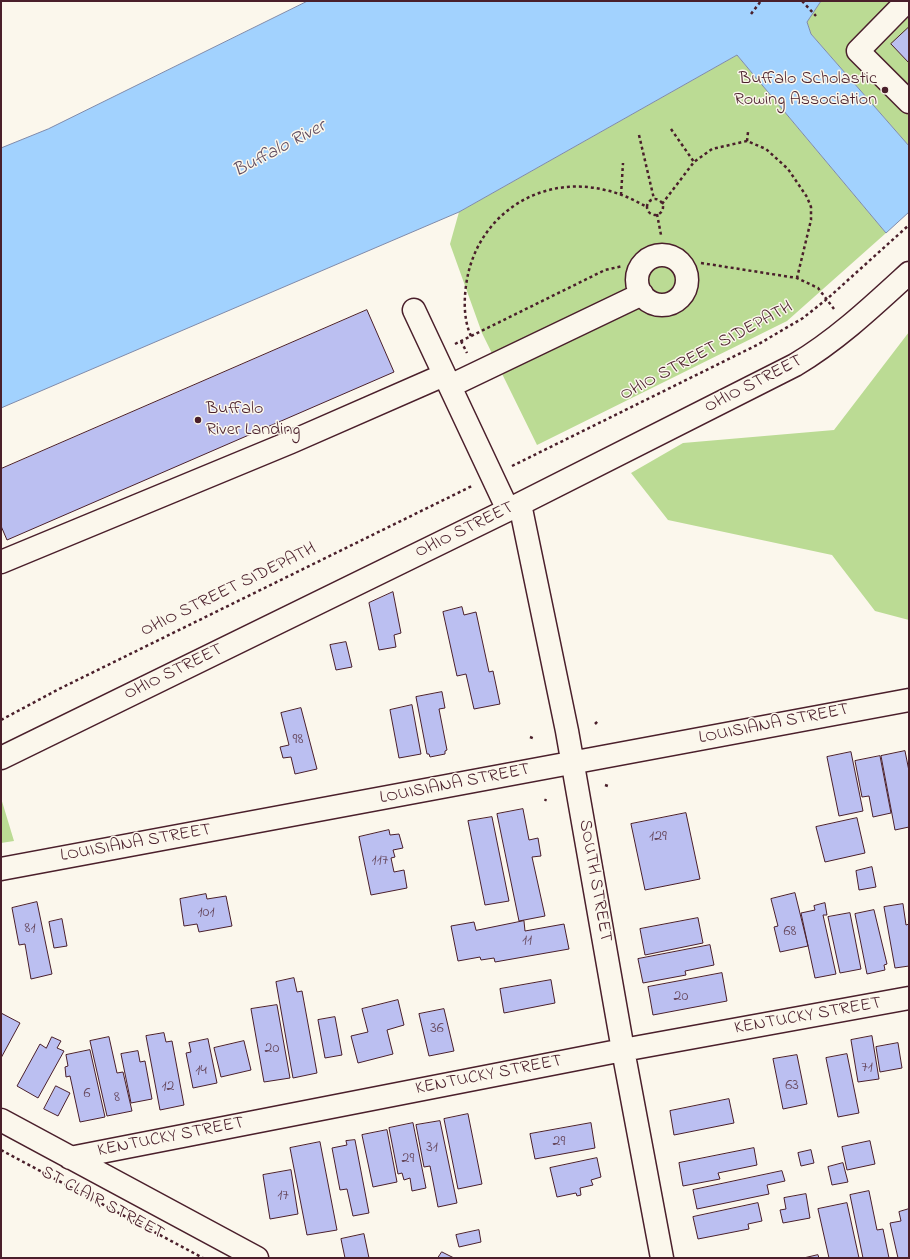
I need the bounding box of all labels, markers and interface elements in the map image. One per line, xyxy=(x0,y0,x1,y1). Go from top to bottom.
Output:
place label: Buffalo Scholastic Rowing Association xyxy=(734,69,877,112)
marker: Buffalo Scholastic Rowing Association xyxy=(880,85,890,95)
water label: Buffalo River xyxy=(230,116,330,184)
street label: OHIO STREET SIDEPATH xyxy=(617,297,797,407)
street label: OHIO STREET xyxy=(702,351,806,419)
place label: Buffalo River Landing xyxy=(206,399,300,442)
marker: Buffalo River Landing xyxy=(193,415,203,425)
street label: OHIO STREET xyxy=(412,498,518,564)
street label: OHIO STREET SIDEPATH xyxy=(138,539,320,643)
street label: OHIO STREET xyxy=(121,640,227,706)
street label: LOUISIANA STREET xyxy=(697,700,851,750)
house number: 98 xyxy=(293,730,303,750)
street label: LOUISIANA STREET xyxy=(378,760,532,810)
street label: SOUTH STREET xyxy=(573,818,615,944)
street label: LOUISIANA STREET xyxy=(59,820,213,868)
house number: 129 xyxy=(649,827,667,847)
house number: 117 xyxy=(372,851,388,871)
house number: 101 xyxy=(197,903,215,923)
house number: 81 xyxy=(24,919,36,939)
house number: 68 xyxy=(783,922,797,942)
house number: 11 xyxy=(522,931,532,951)
house number: 20 xyxy=(674,987,688,1007)
street label: KENTUCKY STREET xyxy=(733,993,883,1041)
house number: 36 xyxy=(430,1019,444,1039)
house number: 20 xyxy=(265,1039,279,1059)
street label: KENTUCKY STREET xyxy=(414,1051,564,1101)
house number: 71 xyxy=(861,1058,873,1078)
house number: 14 xyxy=(195,1061,207,1081)
house number: 63 xyxy=(785,1076,799,1096)
house number: 12 xyxy=(161,1077,175,1097)
house number: 6 xyxy=(83,1084,91,1104)
house number: 8 xyxy=(114,1088,120,1108)
street label: KENTUCKY STREET xyxy=(96,1113,246,1163)
house number: 29 xyxy=(553,1132,565,1152)
house number: 31 xyxy=(426,1138,438,1158)
house number: 29 xyxy=(402,1149,414,1169)
street label: ST CLAIR STREET xyxy=(37,1162,167,1246)
house number: 17 xyxy=(277,1186,289,1206)

